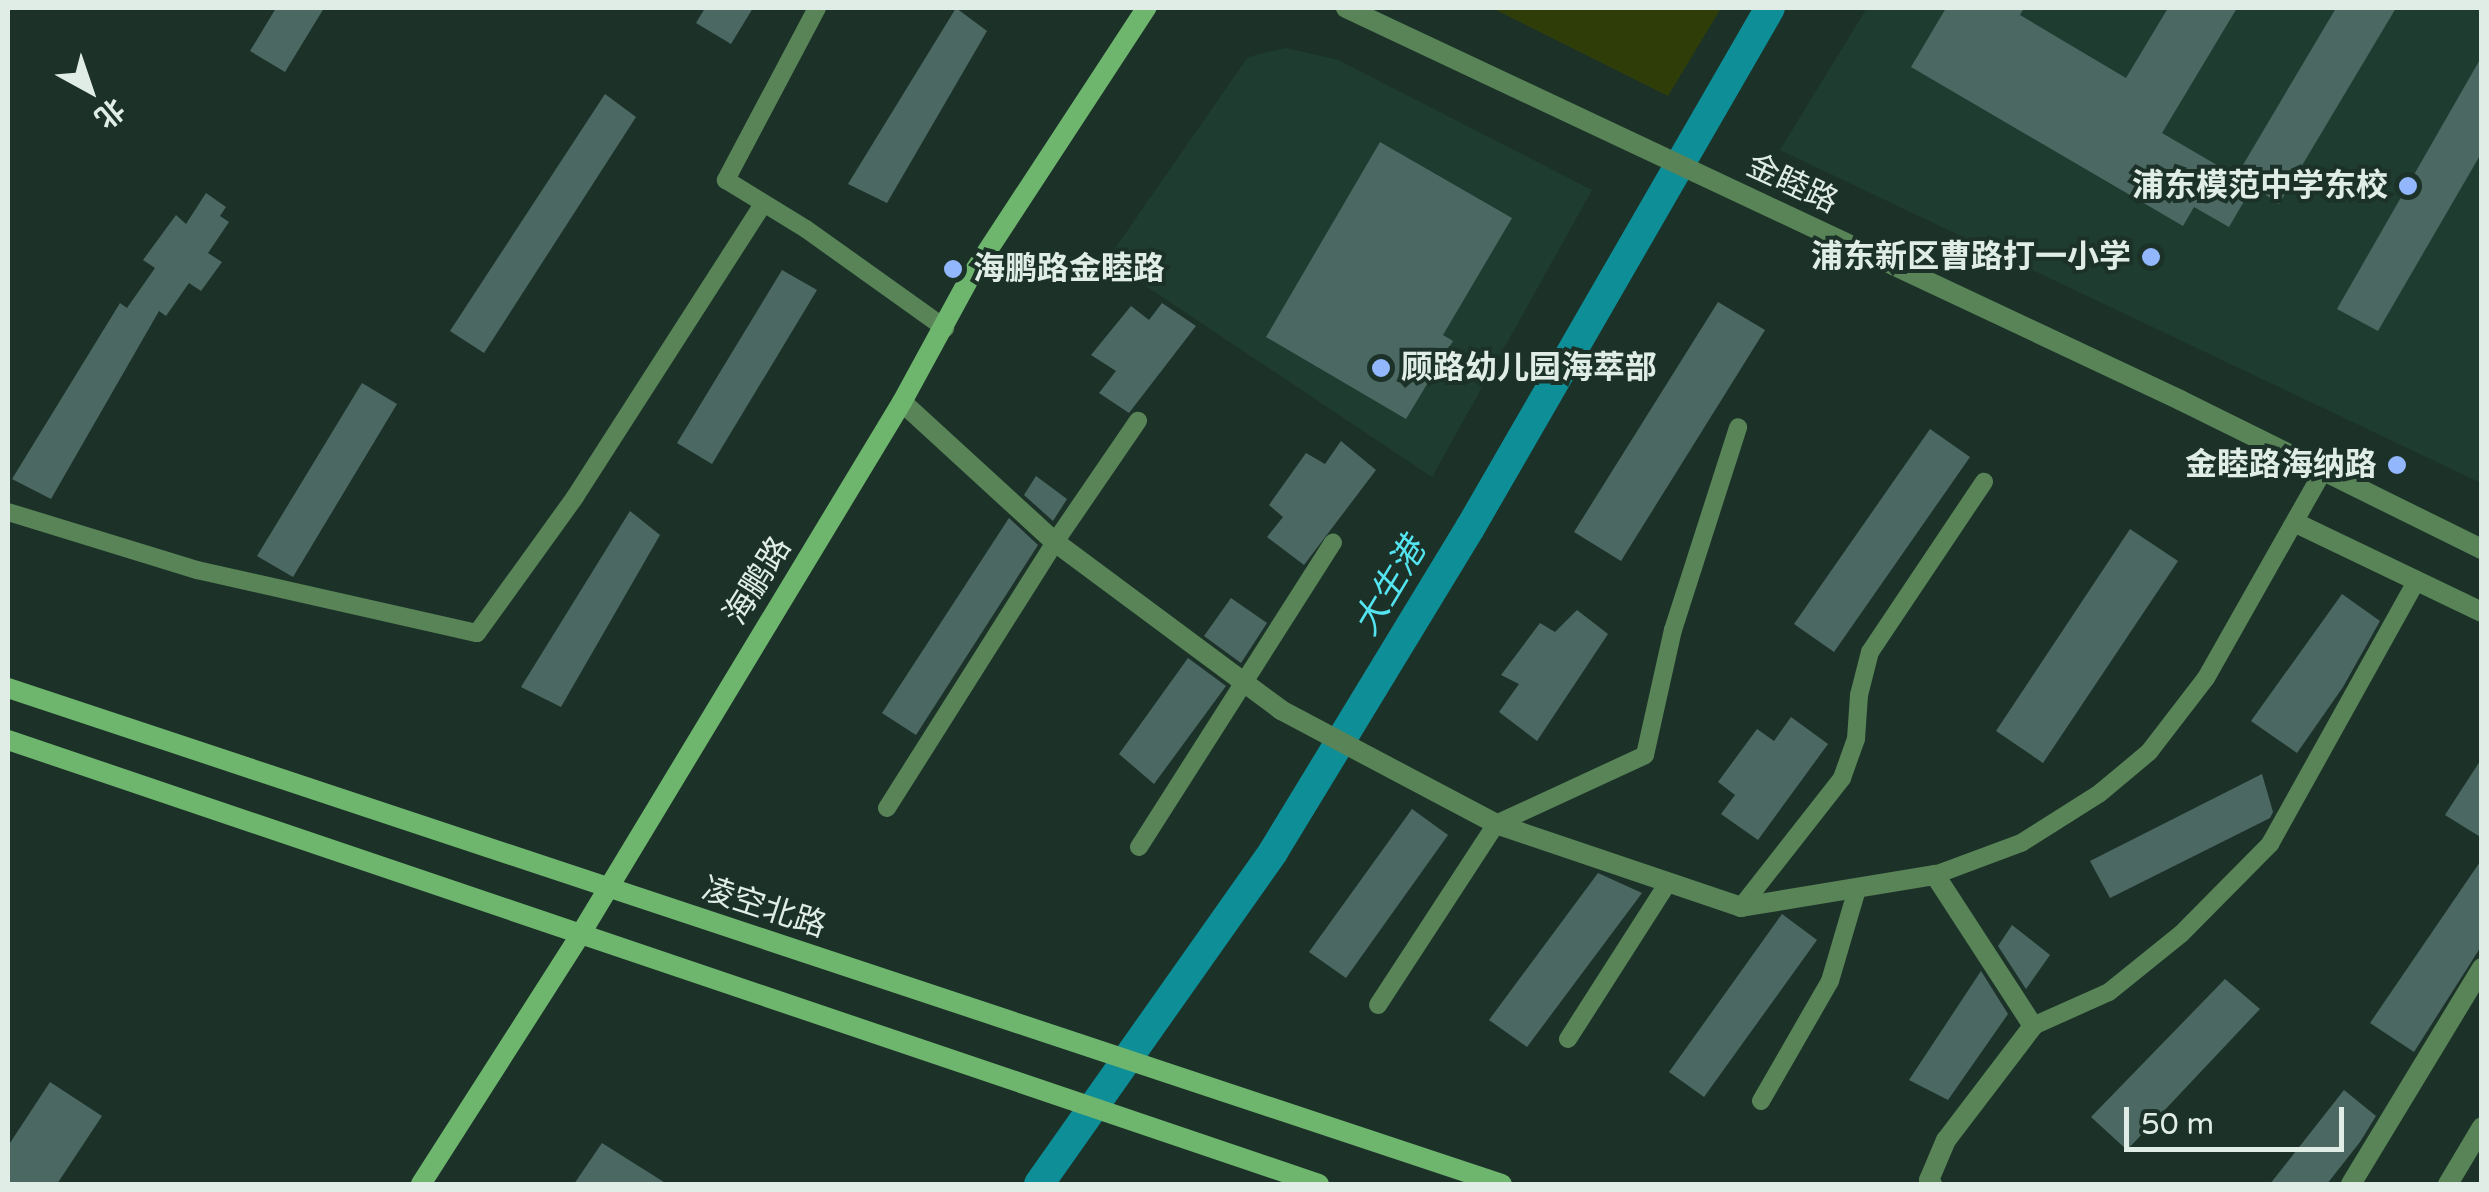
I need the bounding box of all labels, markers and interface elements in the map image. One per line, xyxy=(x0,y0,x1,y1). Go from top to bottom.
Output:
north arrow xyxy=(40,40,140,140)
text: 北 xyxy=(88,91,131,135)
street label: 金睦路 xyxy=(1740,146,1844,222)
place label: 浦东模范中学东校 xyxy=(2132,167,2388,205)
marker: 浦东模范中学东校 xyxy=(2397,175,2419,197)
place label: 浦东新区曹路打一小学 xyxy=(1811,238,2131,276)
marker: 浦东新区曹路打一小学 xyxy=(2140,246,2162,268)
place label: 海鹏路金睦路 xyxy=(973,250,1165,288)
marker: 海鹏路金睦路 xyxy=(942,258,964,280)
place label: 顾路幼儿园海萃部 xyxy=(1401,349,1657,387)
marker: 顾路幼儿园海萃部 xyxy=(1370,357,1392,379)
place label: 金睦路海纳路 xyxy=(2185,446,2377,484)
marker: 金睦路海纳路 xyxy=(2386,454,2408,476)
street label: 海鹏路 xyxy=(716,530,800,632)
water label: 大生港 xyxy=(1345,531,1435,643)
street label: 凌空北路 xyxy=(697,870,831,946)
scale bar xyxy=(2129,1087,2349,1149)
text: 50 m xyxy=(2141,1106,2214,1143)

